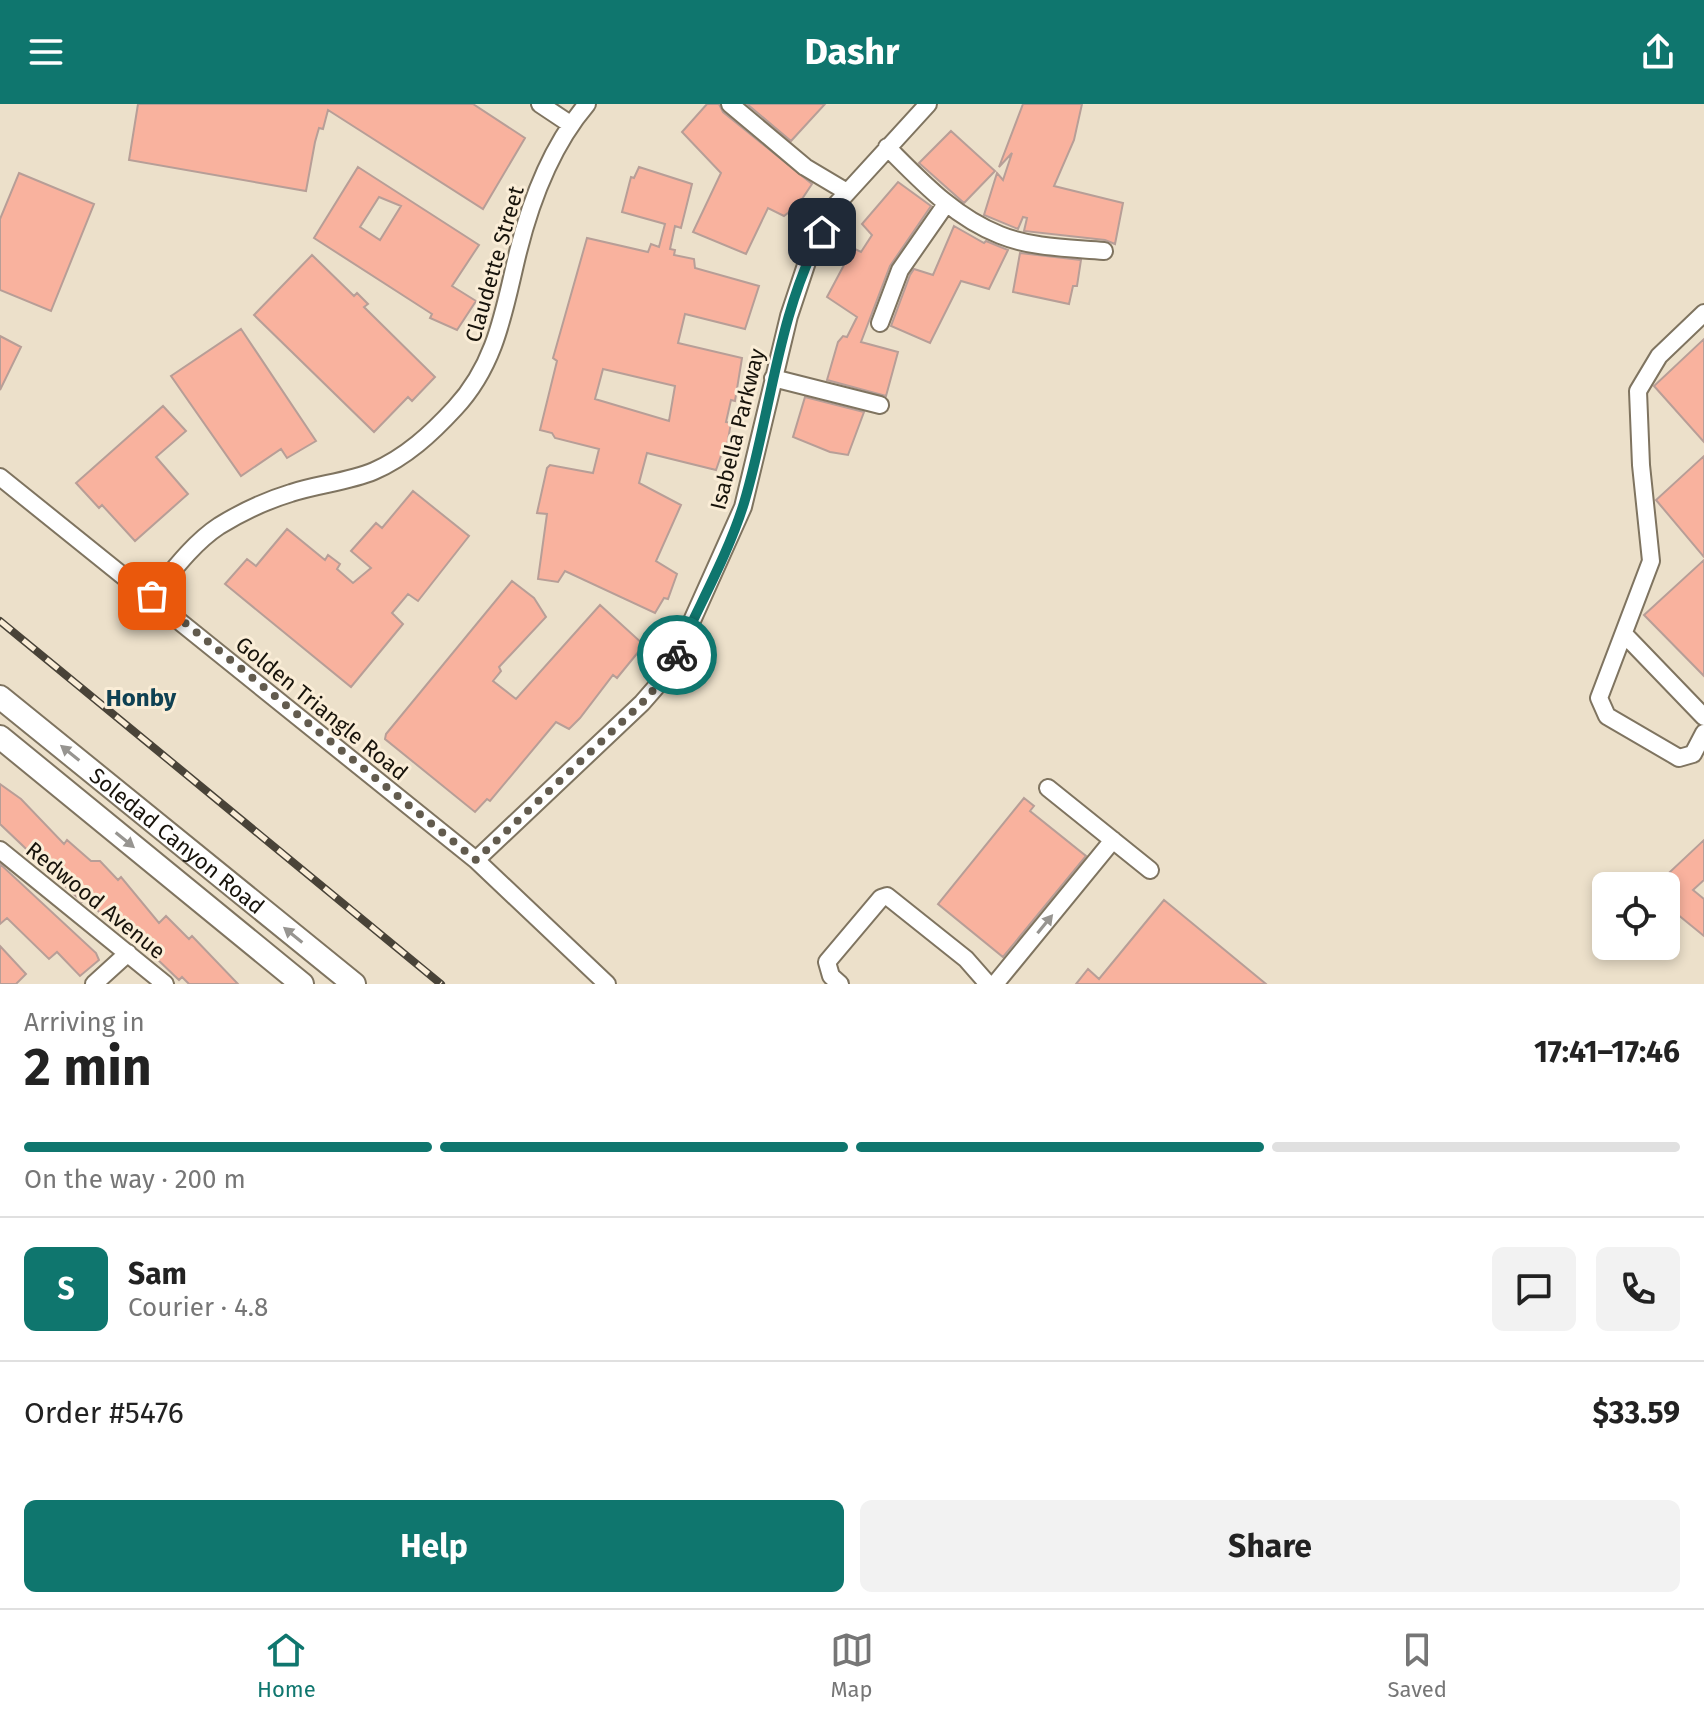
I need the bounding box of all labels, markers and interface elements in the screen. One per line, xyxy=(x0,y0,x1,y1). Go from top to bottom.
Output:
icon: menu xyxy=(24,30,68,74)
text: Dashr xyxy=(804,30,900,74)
icon: share xyxy=(1636,30,1680,74)
street label: Claudette Street xyxy=(459,183,530,345)
pin xyxy=(788,198,856,266)
icon: home xyxy=(800,210,844,254)
street label: Isabella Parkway xyxy=(704,345,771,513)
pin xyxy=(118,562,186,630)
icon: bag xyxy=(130,574,174,618)
courier xyxy=(637,615,717,695)
street label: Golden Triangle Road xyxy=(230,631,413,786)
icon: bike xyxy=(655,633,699,677)
district label: Honby xyxy=(106,684,177,712)
one-way arrow xyxy=(59,745,80,762)
street label: Soledad Canyon Road xyxy=(84,762,270,920)
one-way arrow xyxy=(115,831,135,848)
street label: Redwood Avenue xyxy=(21,836,171,965)
map controls xyxy=(1592,872,1680,960)
button: locate xyxy=(1592,872,1680,960)
one-way arrow xyxy=(1036,914,1053,934)
one-way arrow xyxy=(283,927,303,944)
text: Arriving in xyxy=(24,1007,145,1038)
text: 17:41–17:46 xyxy=(1534,1034,1680,1070)
text: 2 min xyxy=(24,1036,152,1099)
text: On the way · 200 m xyxy=(24,1164,246,1195)
button: chat xyxy=(1492,1247,1576,1331)
button: phone xyxy=(1596,1247,1680,1331)
text: Sam xyxy=(128,1256,187,1292)
text: S xyxy=(57,1271,75,1307)
text: Courier · 4.8 xyxy=(128,1292,268,1323)
text: Order #5476 xyxy=(24,1395,184,1431)
text: $33.59 xyxy=(1592,1395,1680,1431)
button: Help xyxy=(24,1500,844,1592)
button: Share xyxy=(860,1500,1680,1592)
tab: Home xyxy=(257,1628,316,1703)
tab: Map xyxy=(830,1628,874,1703)
tab: Saved xyxy=(1388,1628,1447,1703)

